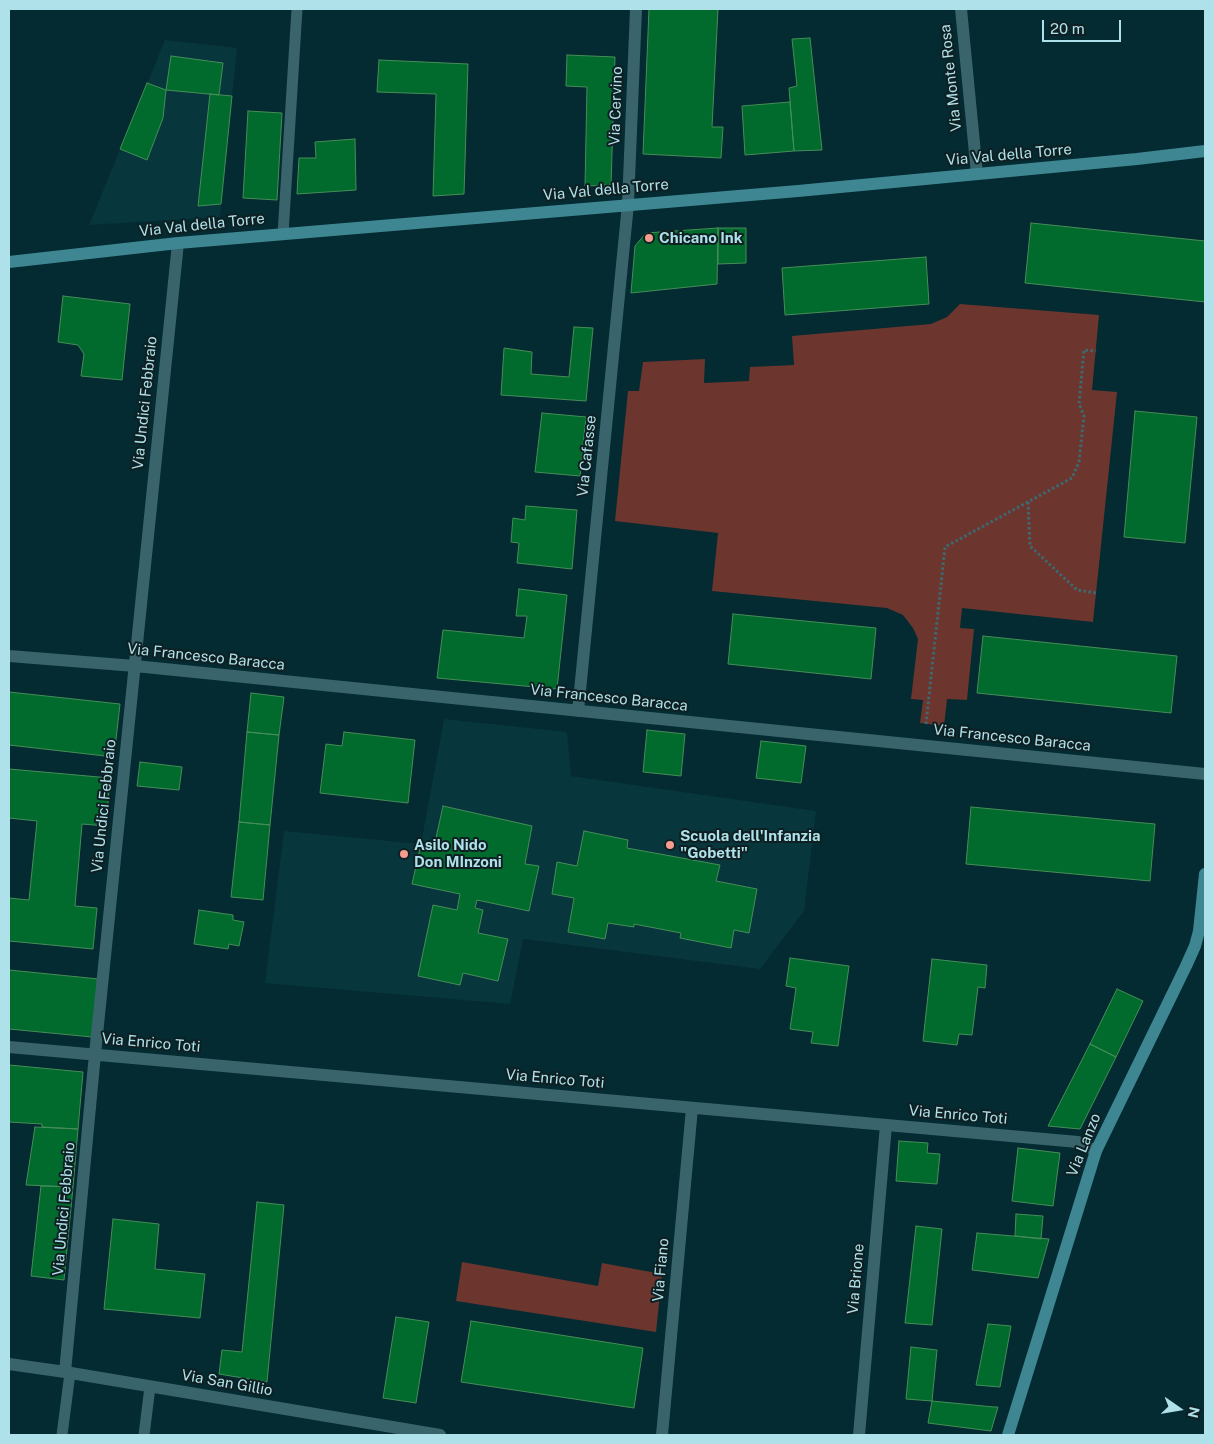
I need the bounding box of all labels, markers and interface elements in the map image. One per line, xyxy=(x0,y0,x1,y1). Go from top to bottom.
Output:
scale bar xyxy=(1044,10,1123,42)
text: 20 m xyxy=(1050,20,1085,37)
street label: Via Monte Rosa xyxy=(936,23,966,133)
street label: Via Cervino xyxy=(606,66,626,146)
street label: Via Val della Torre xyxy=(945,141,1073,169)
street label: Via Val della Torre xyxy=(542,176,670,204)
street label: Via Val della Torre xyxy=(138,209,266,241)
place label: Chicano Ink xyxy=(659,229,742,247)
marker: Chicano Ink xyxy=(643,232,655,244)
street label: Via Undici Febbraio xyxy=(129,335,161,471)
street label: Via Cafasse xyxy=(574,414,600,498)
street label: Via Francesco Baracca xyxy=(126,640,286,674)
street label: Via Francesco Baracca xyxy=(529,681,689,715)
street label: Via Francesco Baracca xyxy=(932,721,1092,755)
street label: Via Undici Febbraio xyxy=(88,738,120,874)
place label: Scuola dell'Infanzia "Gobetti" xyxy=(680,827,820,862)
place label: Asilo Nido Don MInzoni xyxy=(414,836,502,871)
marker: Scuola dell'Infanzia "Gobetti" xyxy=(664,839,676,851)
marker: Asilo Nido Don MInzoni xyxy=(398,848,410,860)
street label: Via Enrico Toti xyxy=(101,1030,201,1056)
street label: Via Enrico Toti xyxy=(505,1066,605,1092)
street label: Via Enrico Toti xyxy=(908,1102,1008,1128)
street label: Via Lanzo xyxy=(1063,1111,1105,1179)
street label: Via Undici Febbraio xyxy=(49,1141,79,1277)
street label: Via Fiano xyxy=(649,1237,673,1303)
street label: Via Brione xyxy=(844,1243,868,1315)
street label: Via San Gillio xyxy=(180,1366,274,1400)
north arrow xyxy=(1154,1384,1204,1434)
text: N xyxy=(1185,1405,1203,1420)

